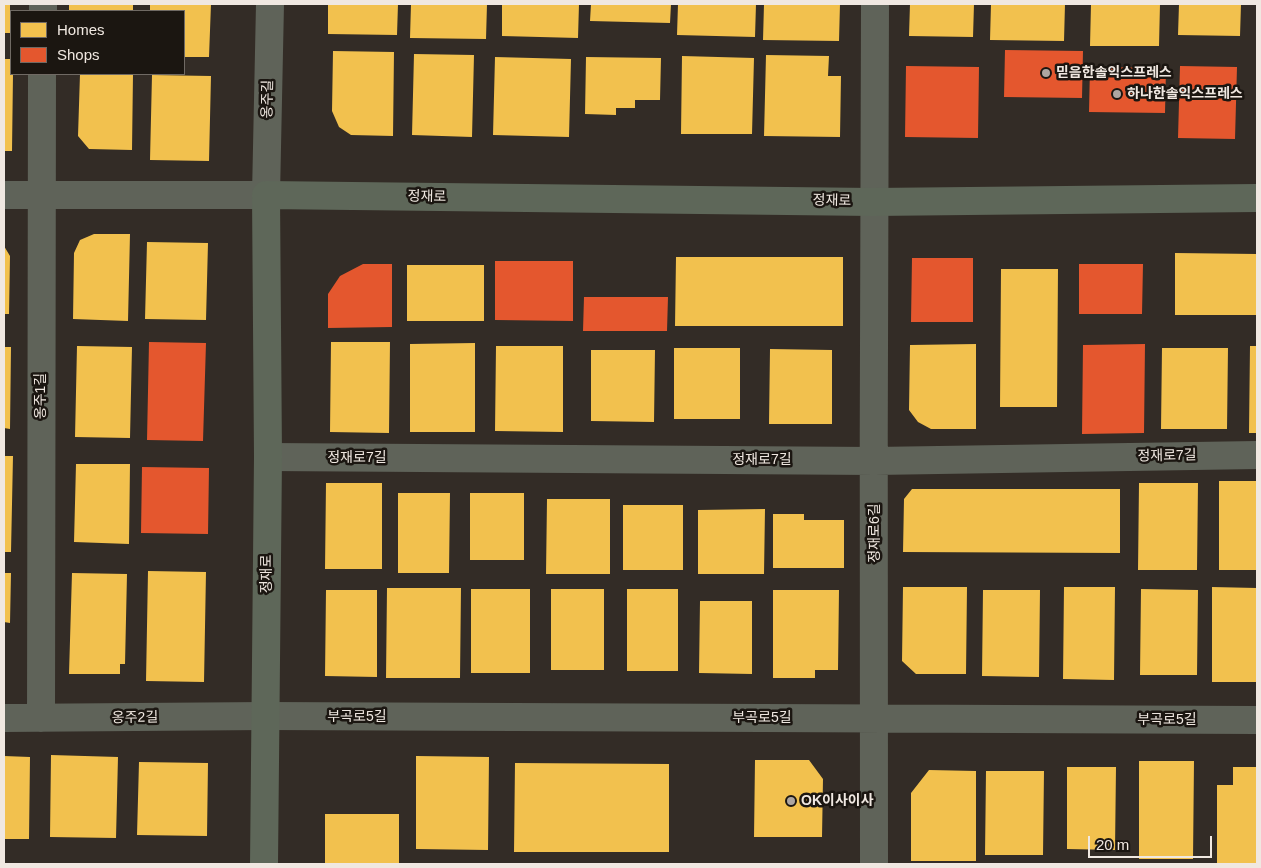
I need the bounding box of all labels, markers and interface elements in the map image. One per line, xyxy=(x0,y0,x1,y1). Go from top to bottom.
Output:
legend xyxy=(10,10,185,75)
text: Homes xyxy=(57,21,105,38)
text: Shops xyxy=(57,46,100,63)
place label: 믿음한솔익스프레스 xyxy=(1056,65,1172,81)
marker: 믿음한솔익스프레스 xyxy=(1040,67,1052,79)
street label: 옹주길 xyxy=(259,80,277,118)
place label: 하나한솔익스프레스 xyxy=(1127,86,1243,102)
marker: 하나한솔익스프레스 xyxy=(1111,88,1123,100)
street label: 정재로 xyxy=(408,188,446,206)
street label: 정재로 xyxy=(813,192,851,210)
street label: 옹주1길 xyxy=(33,373,49,419)
street label: 정재로7길 xyxy=(1137,447,1197,465)
street label: 정재로7길 xyxy=(327,450,387,466)
street label: 정재로7길 xyxy=(732,452,792,468)
street label: 정재로6길 xyxy=(867,503,883,563)
street label: 정재로 xyxy=(259,555,275,593)
street label: 옹주2길 xyxy=(112,709,158,727)
street label: 부곡로5길 xyxy=(327,709,387,725)
street label: 부곡로5길 xyxy=(732,710,792,726)
street label: 부곡로5길 xyxy=(1137,712,1197,728)
place label: OK이사이사 xyxy=(801,793,874,809)
marker: OK이사이사 xyxy=(785,795,797,807)
scale bar xyxy=(1091,826,1215,858)
text: 20 m xyxy=(1096,836,1129,853)

